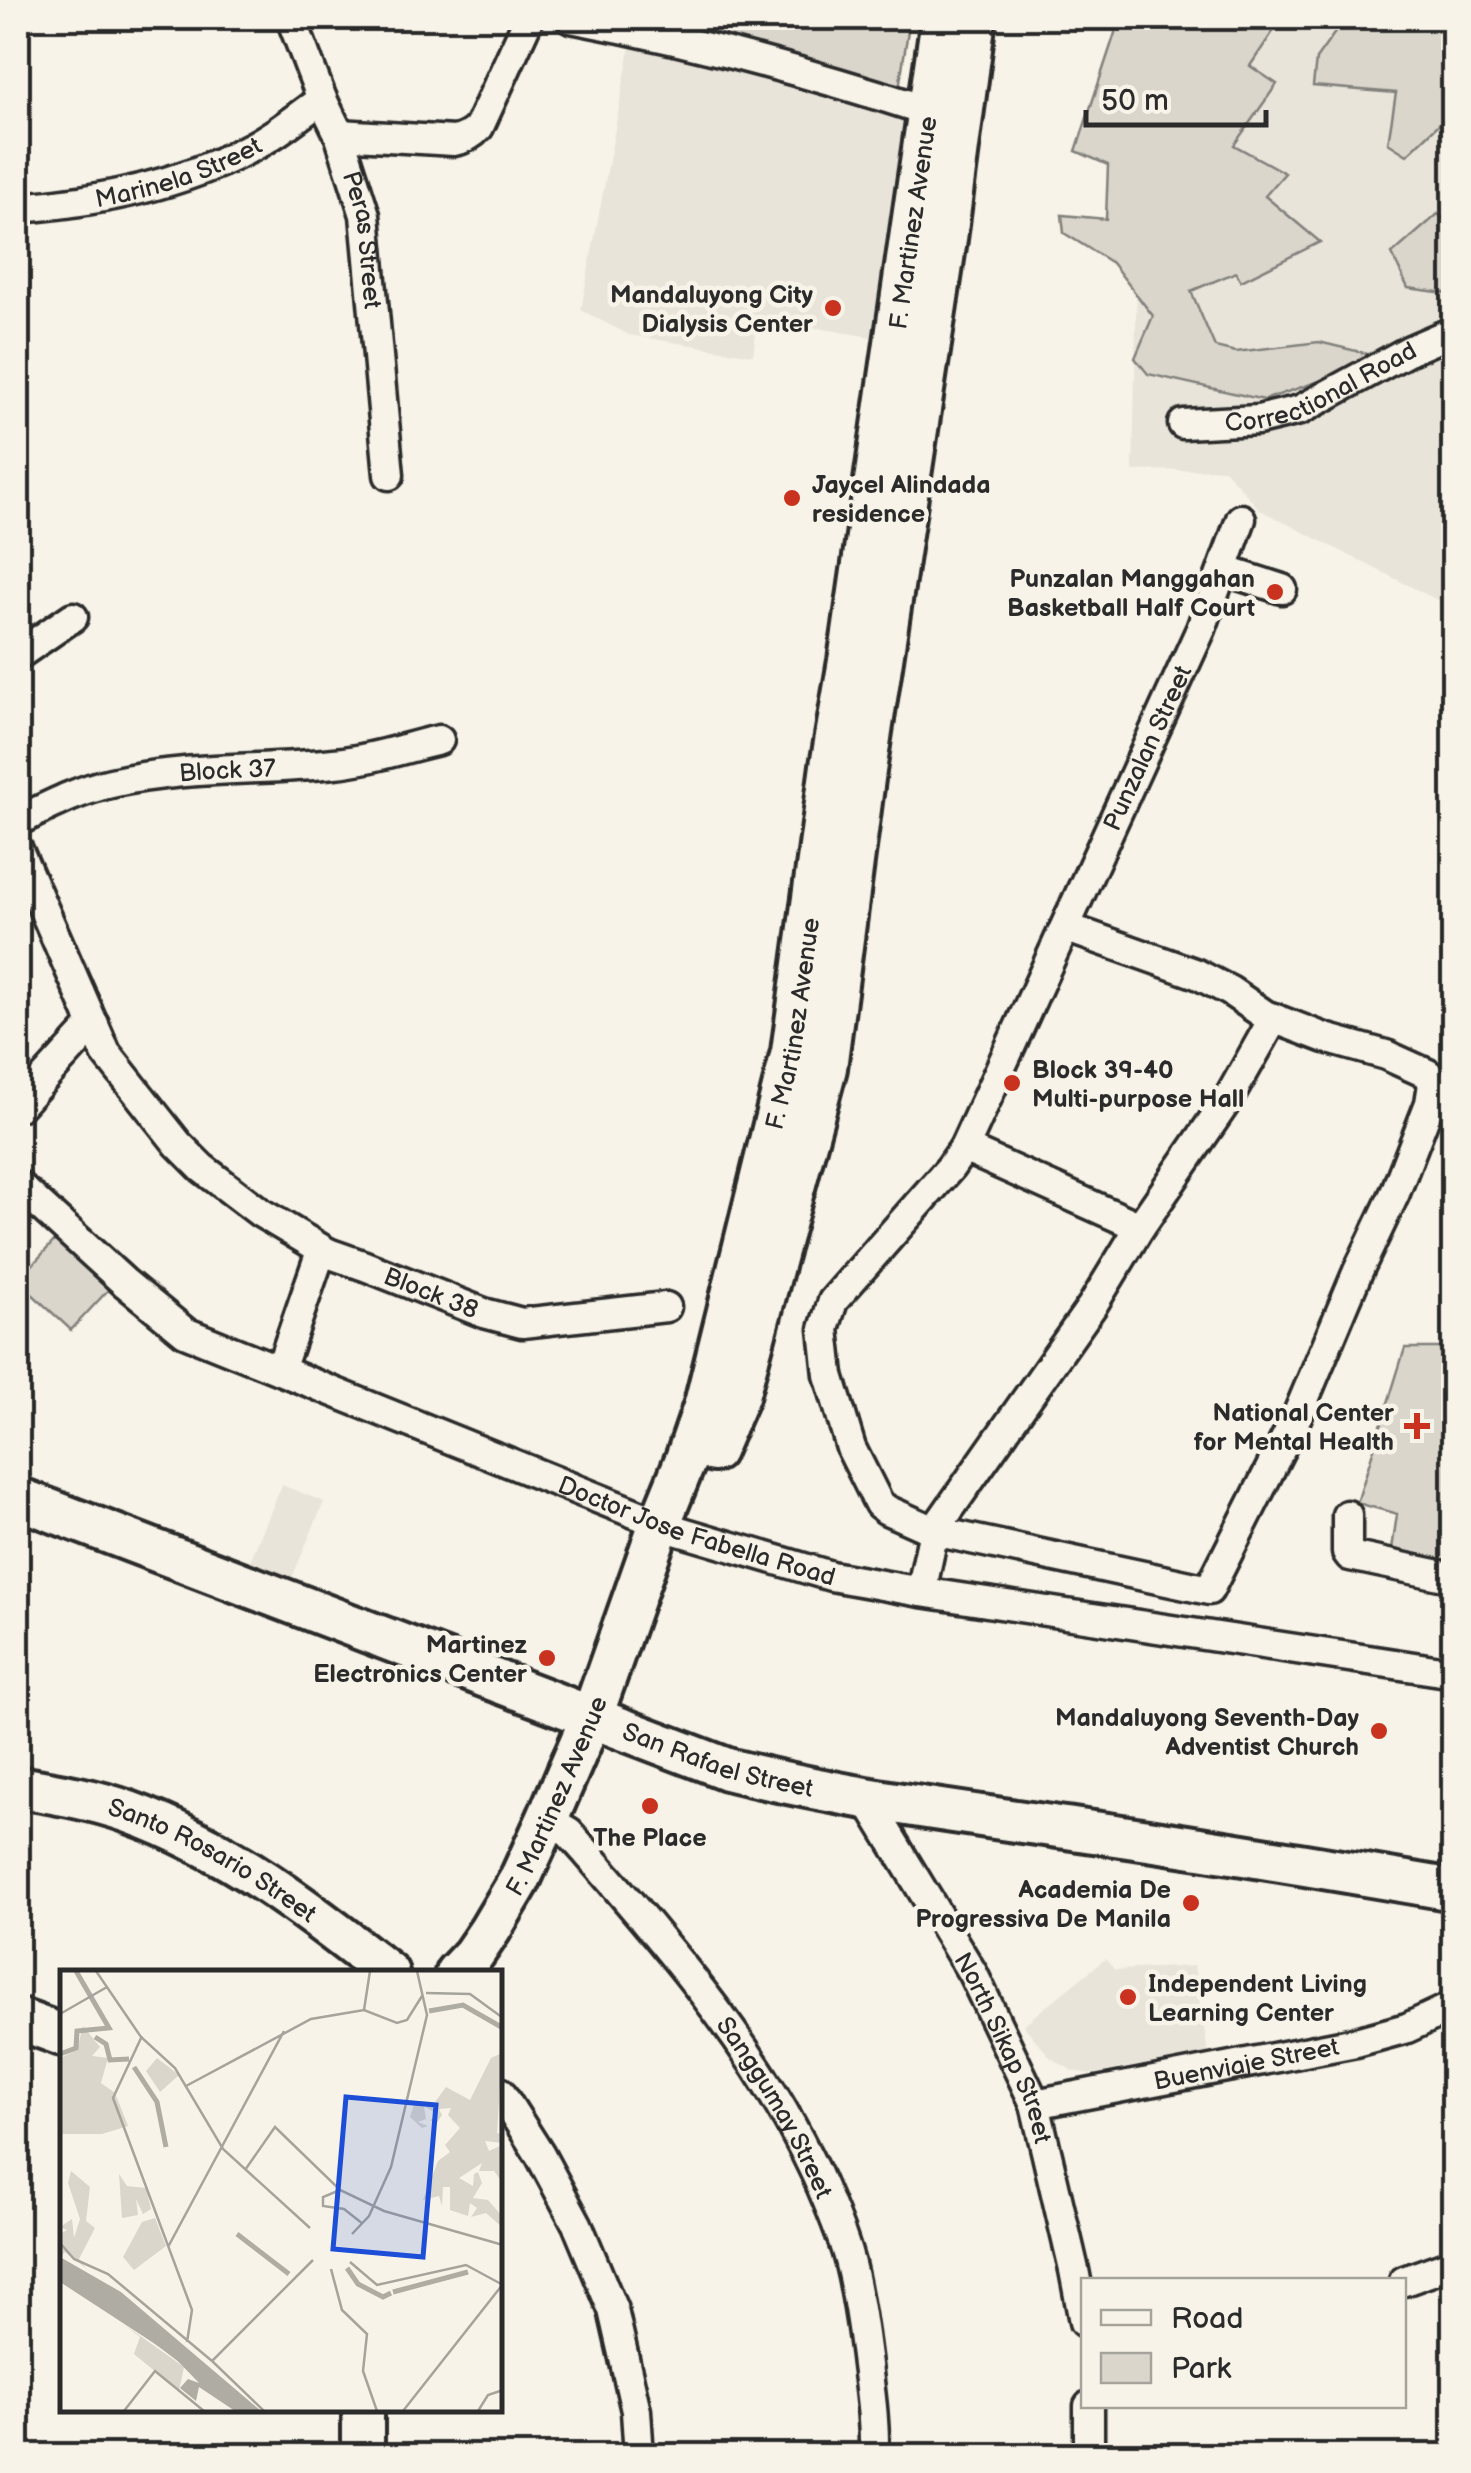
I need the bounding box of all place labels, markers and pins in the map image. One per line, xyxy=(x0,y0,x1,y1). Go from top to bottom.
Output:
place label: Mandaluyong City Dialysis Center xyxy=(610,280,814,340)
marker: Mandaluyong City Dialysis Center xyxy=(822,297,844,319)
place label: Jaycel Alindada residence xyxy=(812,470,991,530)
marker: Jaycel Alindada residence xyxy=(781,487,803,509)
place label: Punzalan Manggahan Basketball Half Court xyxy=(1007,564,1255,624)
marker: Punzalan Manggahan Basketball Half Court xyxy=(1264,581,1286,603)
place label: Block 39-40 Multi-purpose Hall xyxy=(1032,1055,1244,1115)
marker: Block 39-40 Multi-purpose Hall xyxy=(1001,1072,1023,1094)
place label: National Center for Mental Health xyxy=(1194,1398,1395,1458)
marker: National Center for Mental Health xyxy=(1404,1413,1430,1439)
place label: Martinez Electronics Center xyxy=(313,1630,528,1690)
marker: Martinez Electronics Center xyxy=(536,1647,558,1669)
place label: Mandaluyong Seventh-Day Adventist Church xyxy=(1055,1703,1360,1763)
marker: Mandaluyong Seventh-Day Adventist Church xyxy=(1368,1720,1390,1742)
marker: The Place xyxy=(639,1795,661,1817)
place label: The Place xyxy=(593,1823,707,1854)
place label: Academia De Progressiva De Manila xyxy=(915,1875,1171,1935)
marker: Academia De Progressiva De Manila xyxy=(1180,1892,1202,1914)
place label: Independent Living Learning Center xyxy=(1148,1969,1367,2029)
marker: Independent Living Learning Center xyxy=(1117,1986,1139,2008)

